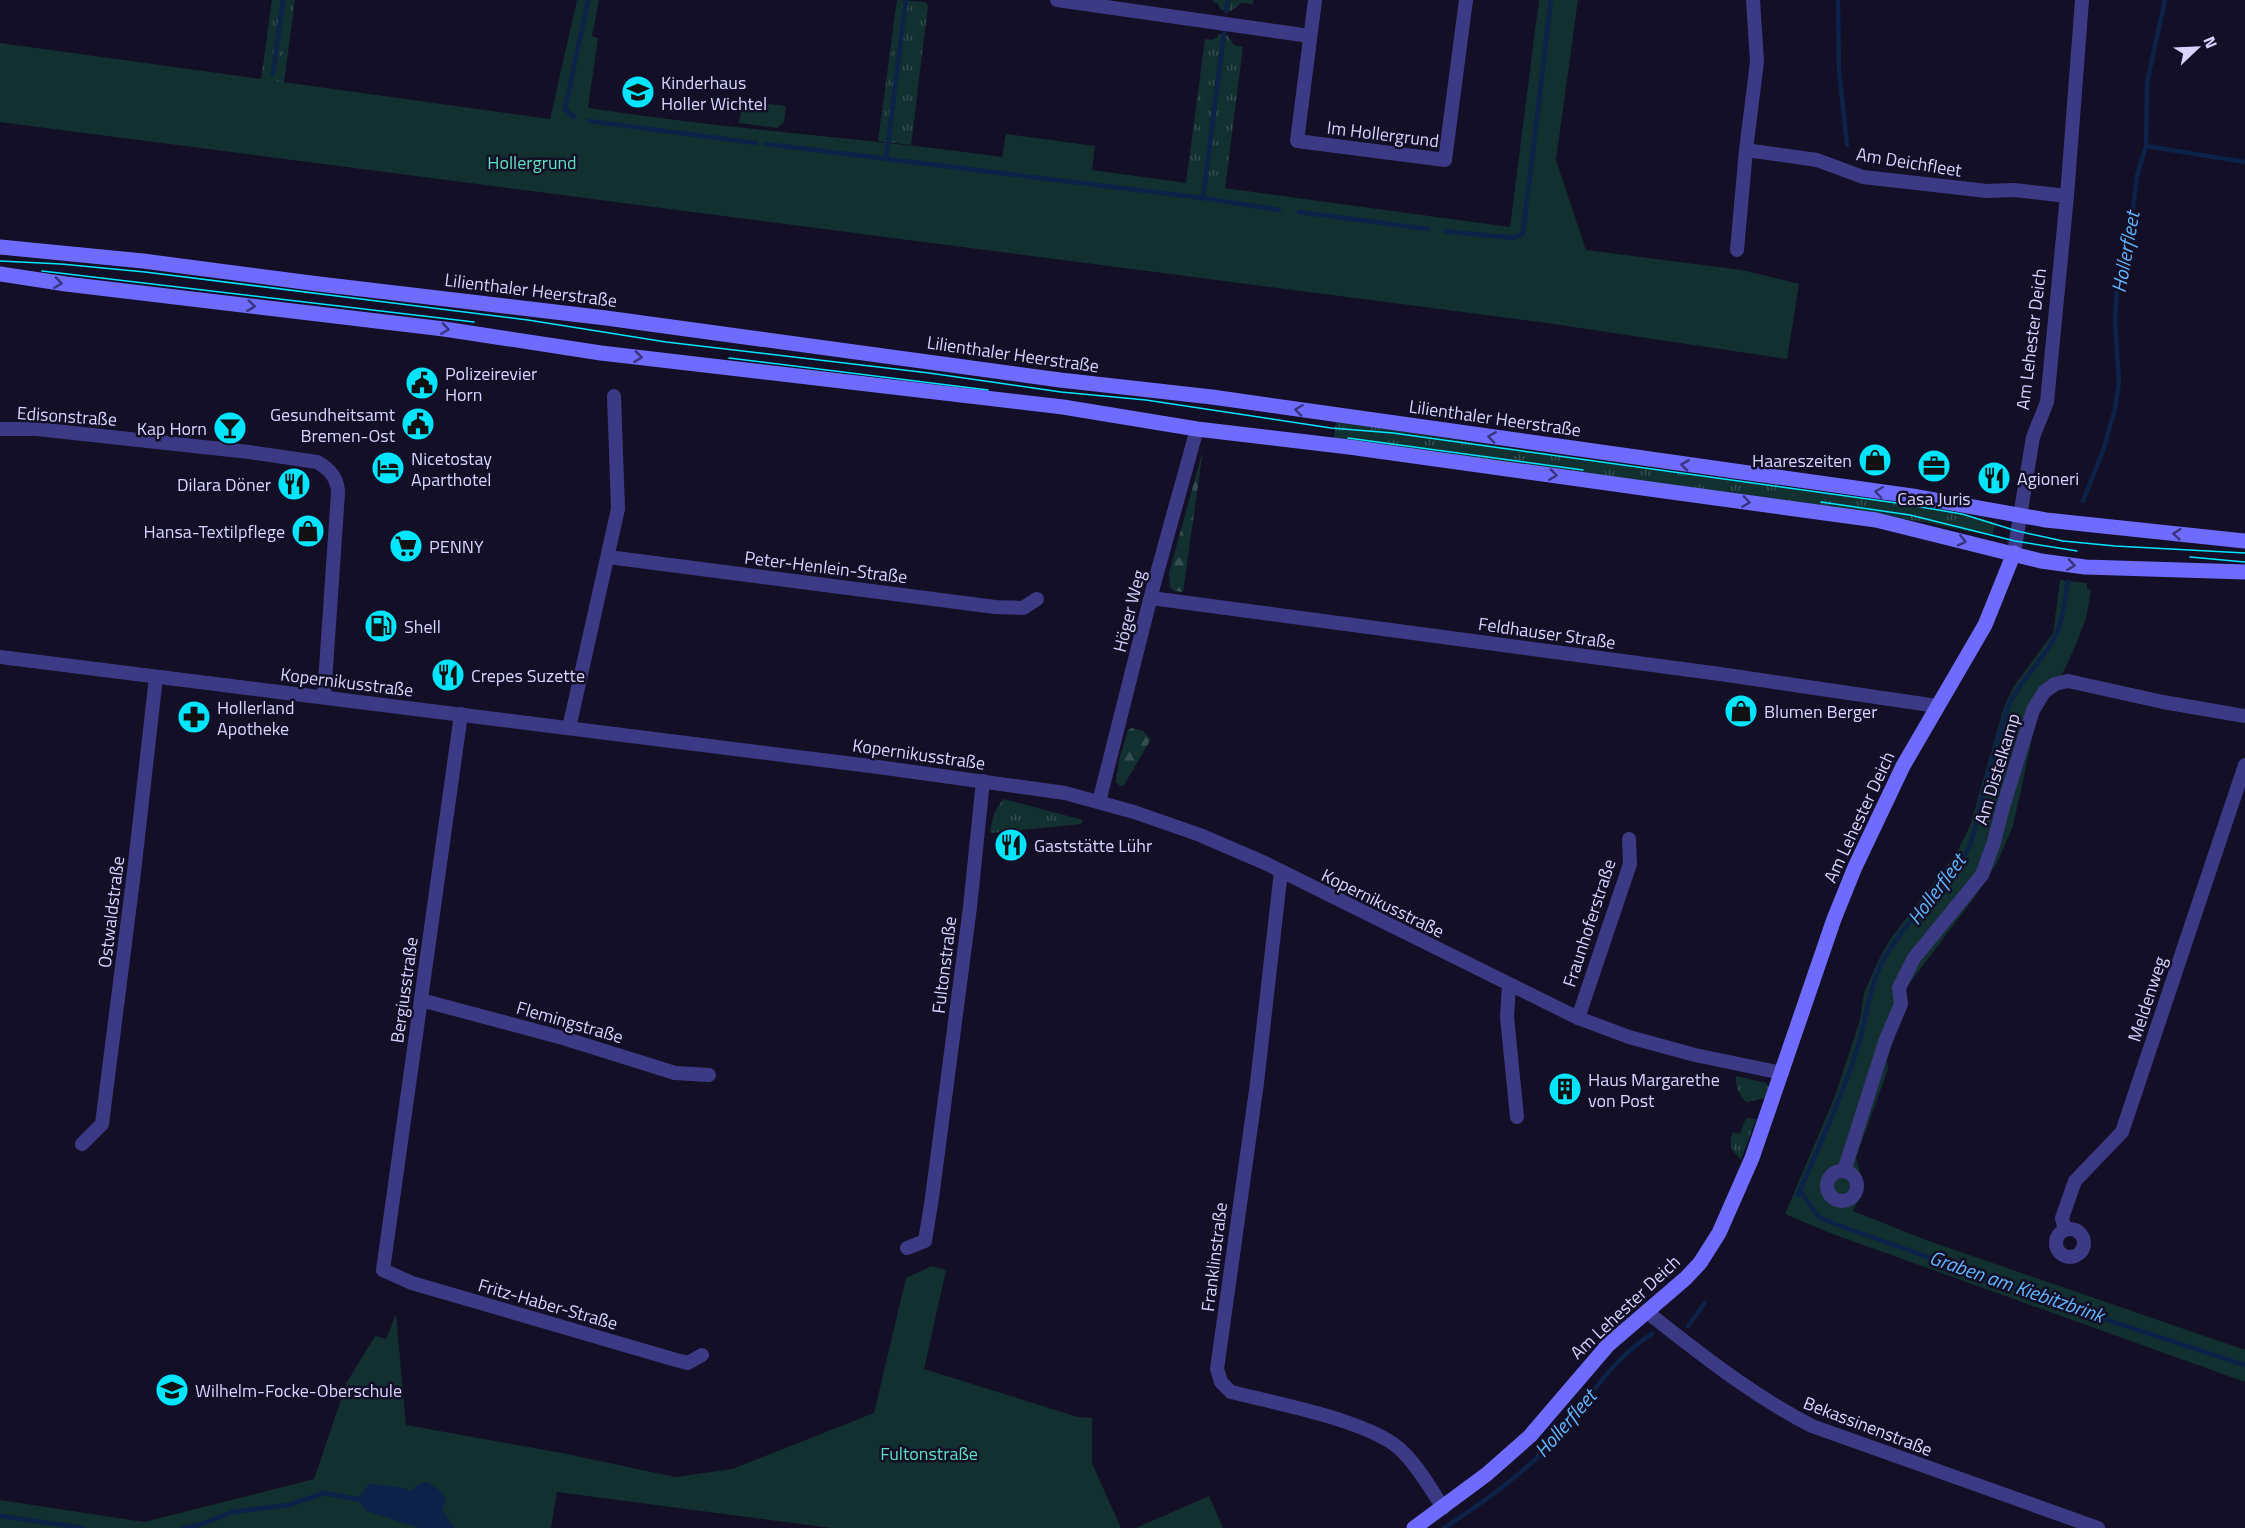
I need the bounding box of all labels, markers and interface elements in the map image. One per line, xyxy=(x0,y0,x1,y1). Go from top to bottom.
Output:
north arrow xyxy=(2167,18,2227,78)
text: N xyxy=(2198,32,2224,52)
place label: Kinderhaus Holler Wichtel xyxy=(661,69,767,117)
school or university icon: Kinderhaus Holler Wichtel xyxy=(620,74,656,110)
street label: Im Hollergrund xyxy=(1325,114,1441,154)
street label: Am Deichfleet xyxy=(1854,140,1964,184)
park label: Hollergrund xyxy=(487,149,577,176)
water label: Hollerfleet xyxy=(2103,206,2148,295)
street label: Lilienthaler Heerstraße xyxy=(443,266,619,314)
street label: Am Lehester Deich xyxy=(2009,267,2053,411)
one-way arrow xyxy=(53,276,62,288)
one-way arrow xyxy=(247,299,256,312)
one-way arrow xyxy=(440,323,450,335)
street label: Lilienthaler Heerstraße xyxy=(925,329,1101,379)
one-way arrow xyxy=(633,351,643,363)
place label: Polizeirevier Horn xyxy=(445,360,537,408)
public building icon: Polizeirevier Horn xyxy=(404,365,440,401)
street label: Lilienthaler Heerstraße xyxy=(1407,393,1583,443)
street label: Edisonstraße xyxy=(16,399,118,433)
place label: Gesundheitsamt Bremen-Ost xyxy=(270,401,396,449)
one-way arrow xyxy=(1295,404,1304,416)
public building icon: Gesundheitsamt Bremen-Ost xyxy=(400,406,436,442)
bar icon: Kap Horn xyxy=(212,410,248,446)
place label: Kap Horn xyxy=(137,415,207,442)
one-way arrow xyxy=(1488,432,1497,444)
shop icon: Haareszeiten xyxy=(1857,442,1893,478)
place label: Nicetostay Aparthotel xyxy=(411,445,492,493)
place label: Haareszeiten xyxy=(1752,447,1852,474)
office icon: Casa Juris xyxy=(1916,448,1952,484)
hotel icon: Nicetostay Aparthotel xyxy=(370,450,406,486)
one-way arrow xyxy=(1681,460,1690,472)
restaurant icon: Agioneri xyxy=(1976,460,2012,496)
place label: Agioneri xyxy=(2017,465,2079,492)
restaurant icon: Dilara Döner xyxy=(276,466,312,502)
one-way arrow xyxy=(1549,469,1558,481)
place label: Dilara Döner xyxy=(177,471,271,498)
place label: Casa Juris xyxy=(1897,485,1971,512)
one-way arrow xyxy=(1874,486,1883,498)
one-way arrow xyxy=(1742,496,1751,508)
shop icon: Hansa-Textilpflege xyxy=(290,513,326,549)
place label: Hansa-Textilpflege xyxy=(144,518,285,545)
supermarket icon: PENNY xyxy=(388,528,424,564)
one-way arrow xyxy=(2173,528,2182,541)
place label: PENNY xyxy=(429,533,484,560)
one-way arrow xyxy=(1957,533,1967,546)
street label: Peter-Henlein-Straße xyxy=(743,544,909,590)
one-way arrow xyxy=(2065,558,2075,571)
street label: Höger Weg xyxy=(1106,567,1152,655)
fuel station icon: Shell xyxy=(363,608,399,644)
street label: Feldhauser Straße xyxy=(1477,610,1617,656)
place label: Shell xyxy=(404,613,441,640)
restaurant icon: Crepes Suzette xyxy=(430,657,466,693)
street label: Kopernikusstraße xyxy=(279,660,415,704)
place label: Crepes Suzette xyxy=(471,662,585,689)
shop icon: Blumen Berger xyxy=(1723,693,1759,729)
place label: Hollerland Apotheke xyxy=(217,694,295,742)
place label: Blumen Berger xyxy=(1764,698,1877,725)
pharmacy icon: Hollerland Apotheke xyxy=(176,699,212,735)
street label: Am Distelkamp xyxy=(1967,710,2027,828)
street label: Kopernikusstraße xyxy=(851,731,987,777)
street label: Am Lehester Deich xyxy=(1817,747,1901,887)
restaurant icon: Gaststätte Lühr xyxy=(993,827,1029,863)
place label: Gaststätte Lühr xyxy=(1034,832,1152,859)
water label: Hollerfleet xyxy=(1899,845,1975,931)
street label: Ostwaldstraße xyxy=(91,855,131,969)
street label: Fraunhoferstraße xyxy=(1556,855,1622,991)
street label: Kopernikusstraße xyxy=(1317,862,1449,944)
street label: Fultonstraße xyxy=(925,915,963,1015)
street label: Bergiusstraße xyxy=(383,935,425,1045)
street label: Meldenweg xyxy=(2120,953,2174,1045)
street label: Flemingstraße xyxy=(513,994,627,1050)
place label: Haus Margarethe von Post xyxy=(1588,1066,1720,1114)
building icon: Haus Margarethe von Post xyxy=(1547,1071,1583,1107)
street label: Franklinstraße xyxy=(1194,1201,1234,1313)
water label: Graben am Kiebitzbrink xyxy=(1925,1242,2110,1331)
street label: Am Lehester Deich xyxy=(1564,1249,1686,1365)
street label: Fritz-Haber-Straße xyxy=(475,1271,621,1337)
school or university icon: Wilhelm-Focke-Oberschule xyxy=(154,1372,190,1408)
place label: Wilhelm-Focke-Oberschule xyxy=(195,1377,402,1404)
water label: Hollerfleet xyxy=(1526,1380,1605,1464)
street label: Bekassinenstraße xyxy=(1800,1389,1936,1463)
park label: Fultonstraße xyxy=(880,1440,978,1467)

